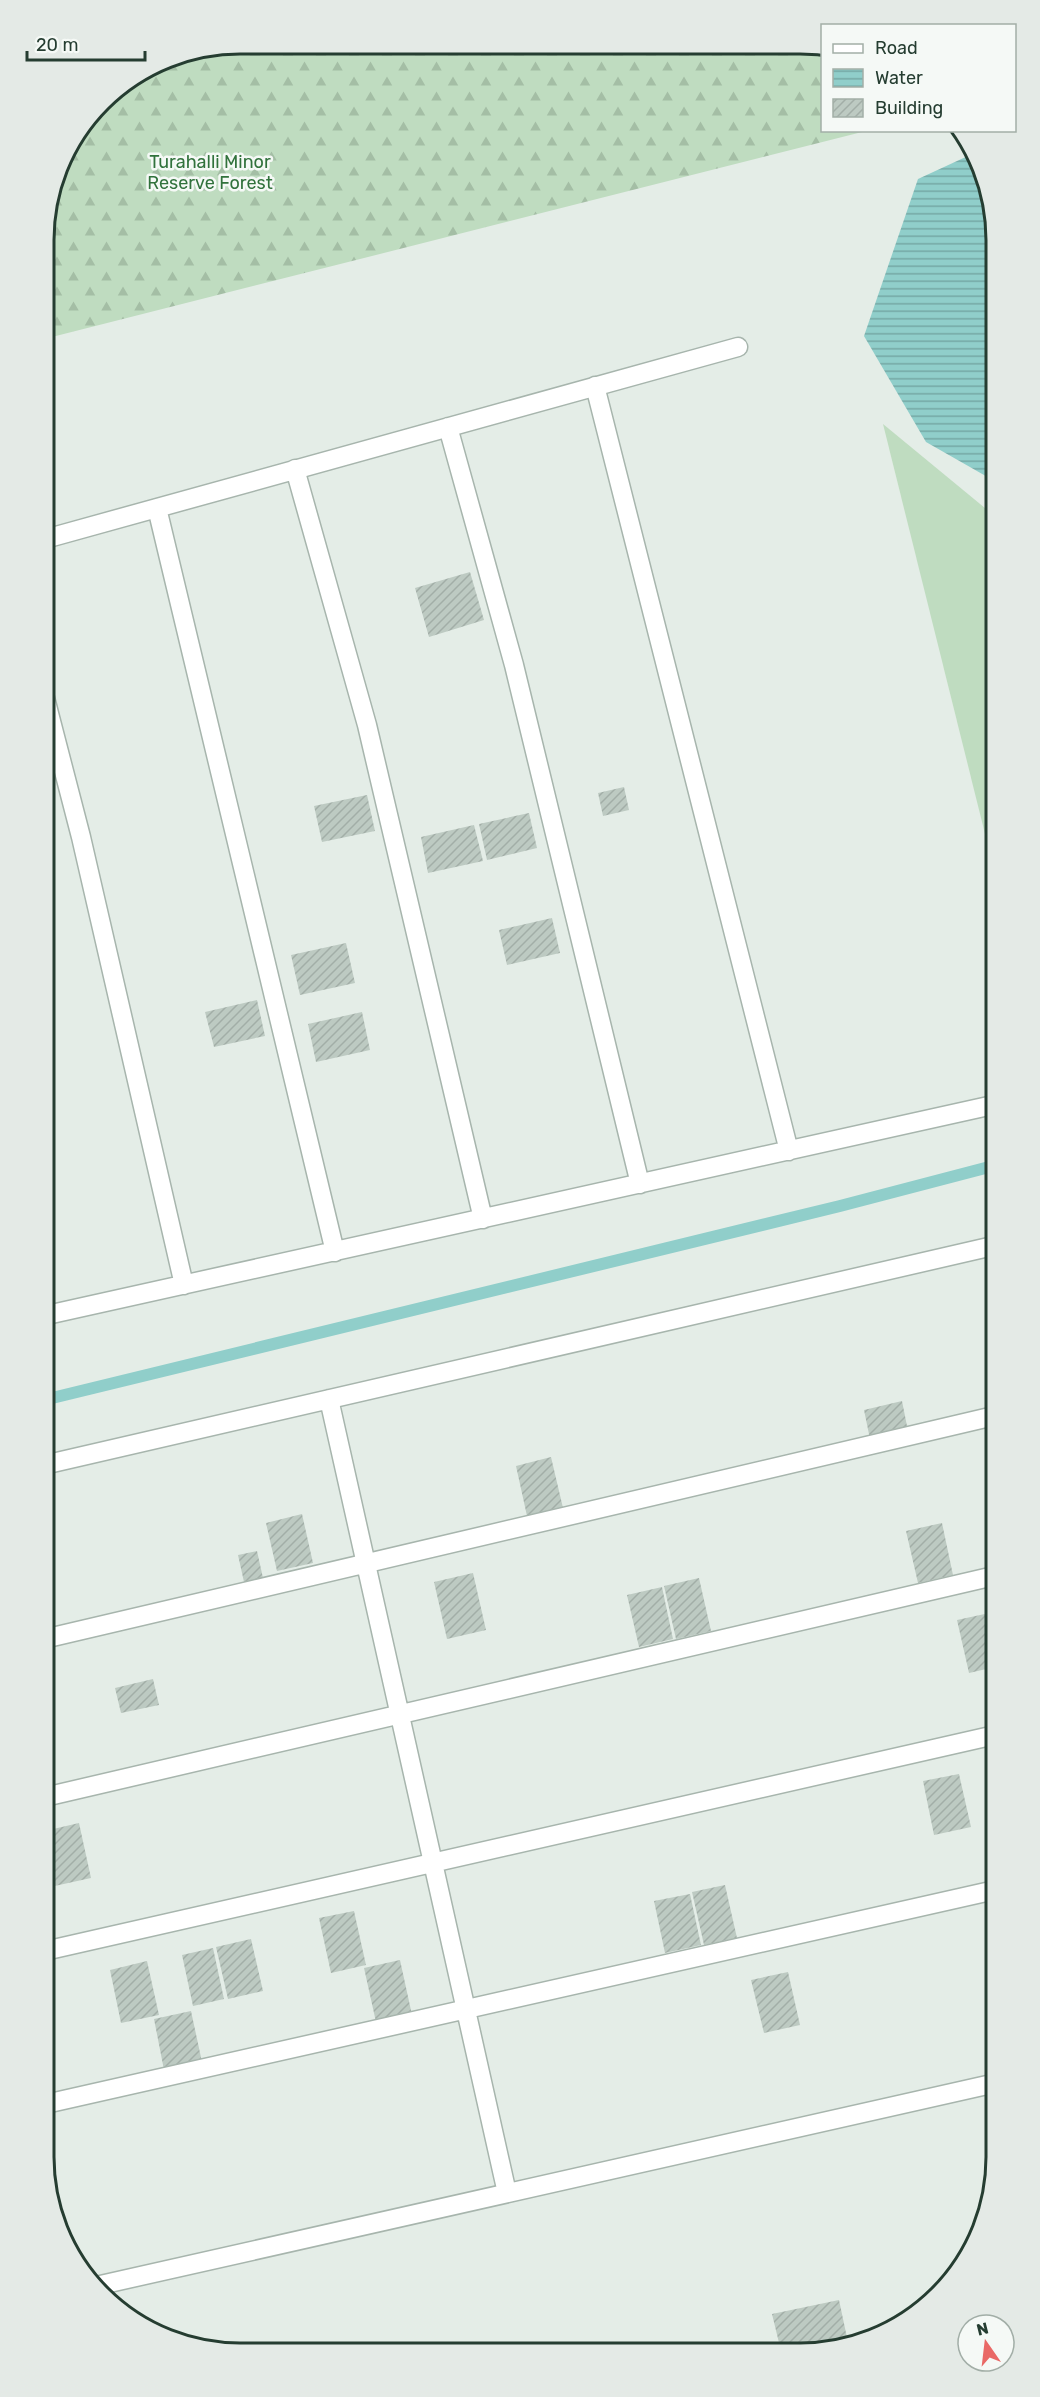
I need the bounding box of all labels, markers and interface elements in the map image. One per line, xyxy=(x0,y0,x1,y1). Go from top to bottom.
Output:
scale bar xyxy=(27,24,146,62)
legend xyxy=(821,24,1016,132)
text: 20 m xyxy=(36,34,78,56)
text: Road xyxy=(875,37,918,59)
text: Water xyxy=(875,67,923,89)
text: Building xyxy=(875,97,943,119)
park label: Turahalli Minor Reserve Forest xyxy=(147,151,273,194)
north arrow xyxy=(956,2313,1016,2373)
text: N xyxy=(975,2318,990,2340)

